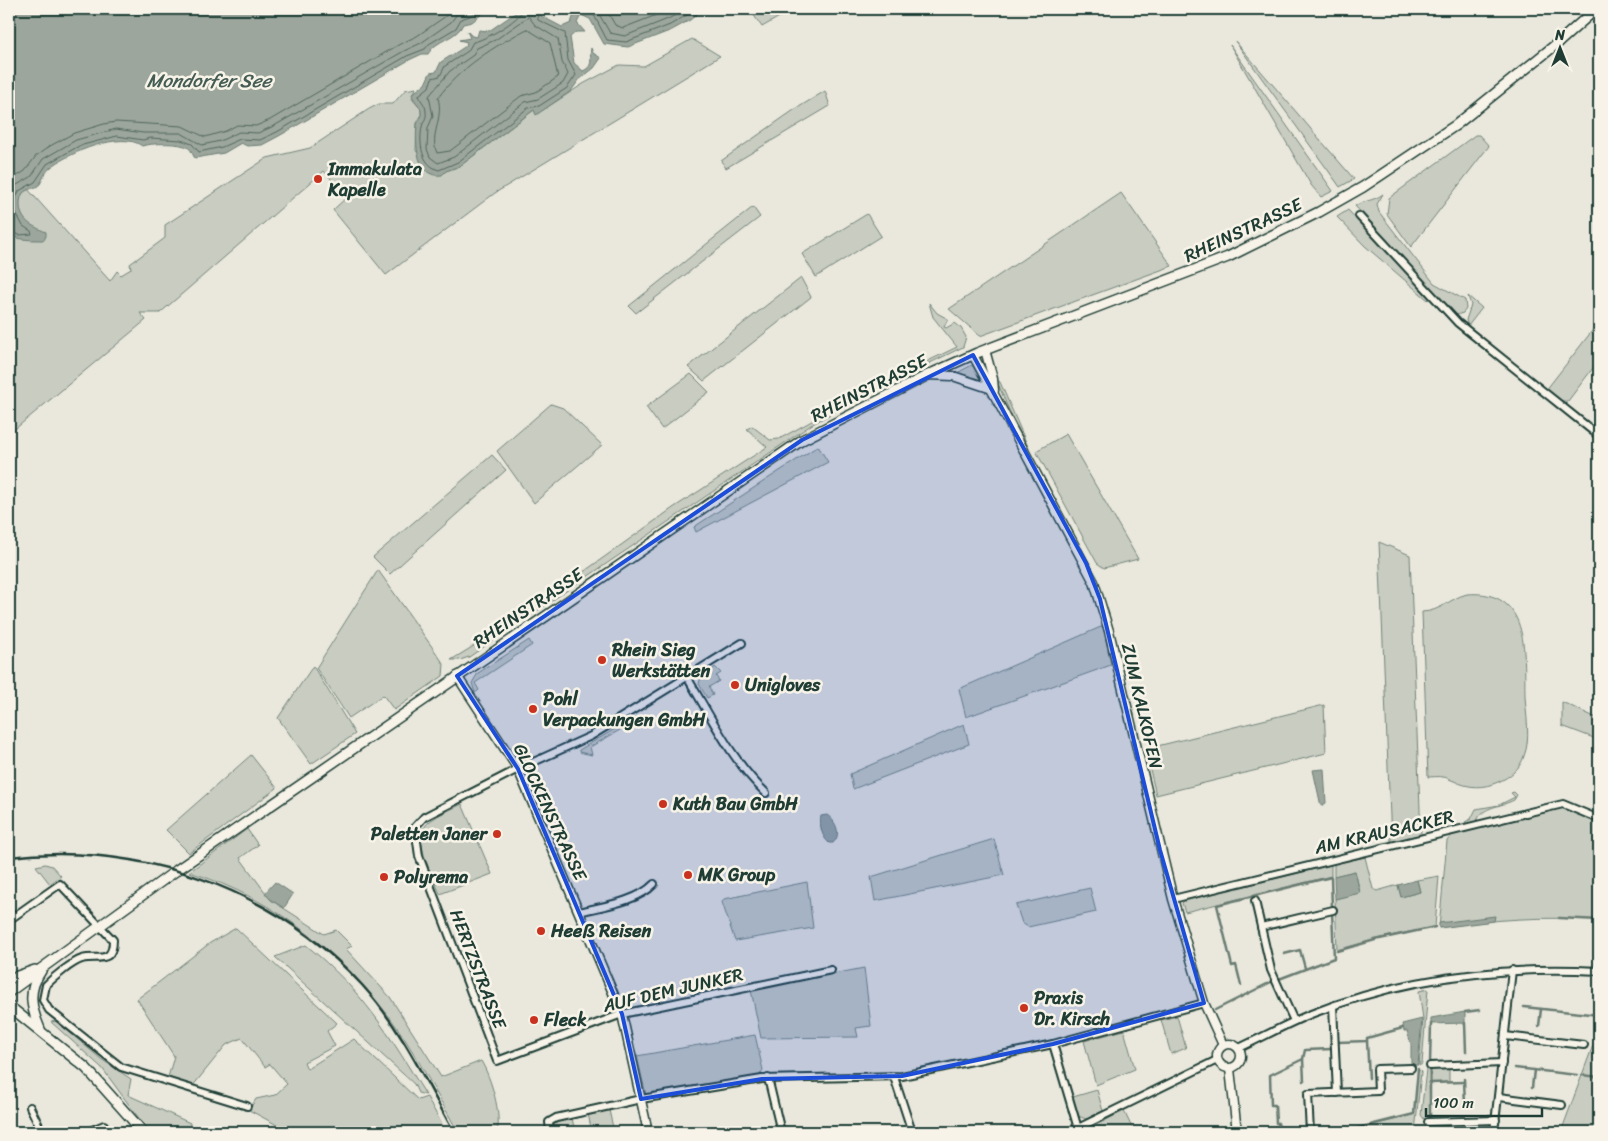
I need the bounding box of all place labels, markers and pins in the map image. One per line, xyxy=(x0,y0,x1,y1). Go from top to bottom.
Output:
place label: Immakulata Kapelle xyxy=(327,153,422,206)
marker: Immakulata Kapelle xyxy=(312,173,324,185)
place label: Rhein Sieg Werkstätten xyxy=(611,634,710,687)
marker: Rhein Sieg Werkstätten xyxy=(596,654,608,666)
place label: Unigloves xyxy=(745,669,821,701)
marker: Unigloves xyxy=(729,679,741,691)
place label: Pohl Verpackungen GmbH xyxy=(543,683,706,736)
marker: Pohl Verpackungen GmbH xyxy=(527,703,539,715)
place label: Kuth Bau GmbH xyxy=(672,788,798,820)
marker: Kuth Bau GmbH xyxy=(657,798,669,810)
place label: Paletten Janer xyxy=(371,818,489,850)
marker: Paletten Janer xyxy=(491,828,503,840)
place label: MK Group xyxy=(697,859,776,891)
place label: Polyrema xyxy=(394,861,469,893)
marker: MK Group xyxy=(682,869,694,881)
marker: Polyrema xyxy=(378,871,390,883)
place label: Heeß Reisen xyxy=(550,915,651,947)
marker: Heeß Reisen xyxy=(535,925,547,937)
place label: Praxis Dr. Kirsch xyxy=(1034,982,1110,1035)
marker: Praxis Dr. Kirsch xyxy=(1018,1002,1030,1014)
place label: Fleck xyxy=(543,1004,587,1036)
marker: Fleck xyxy=(528,1014,540,1026)

